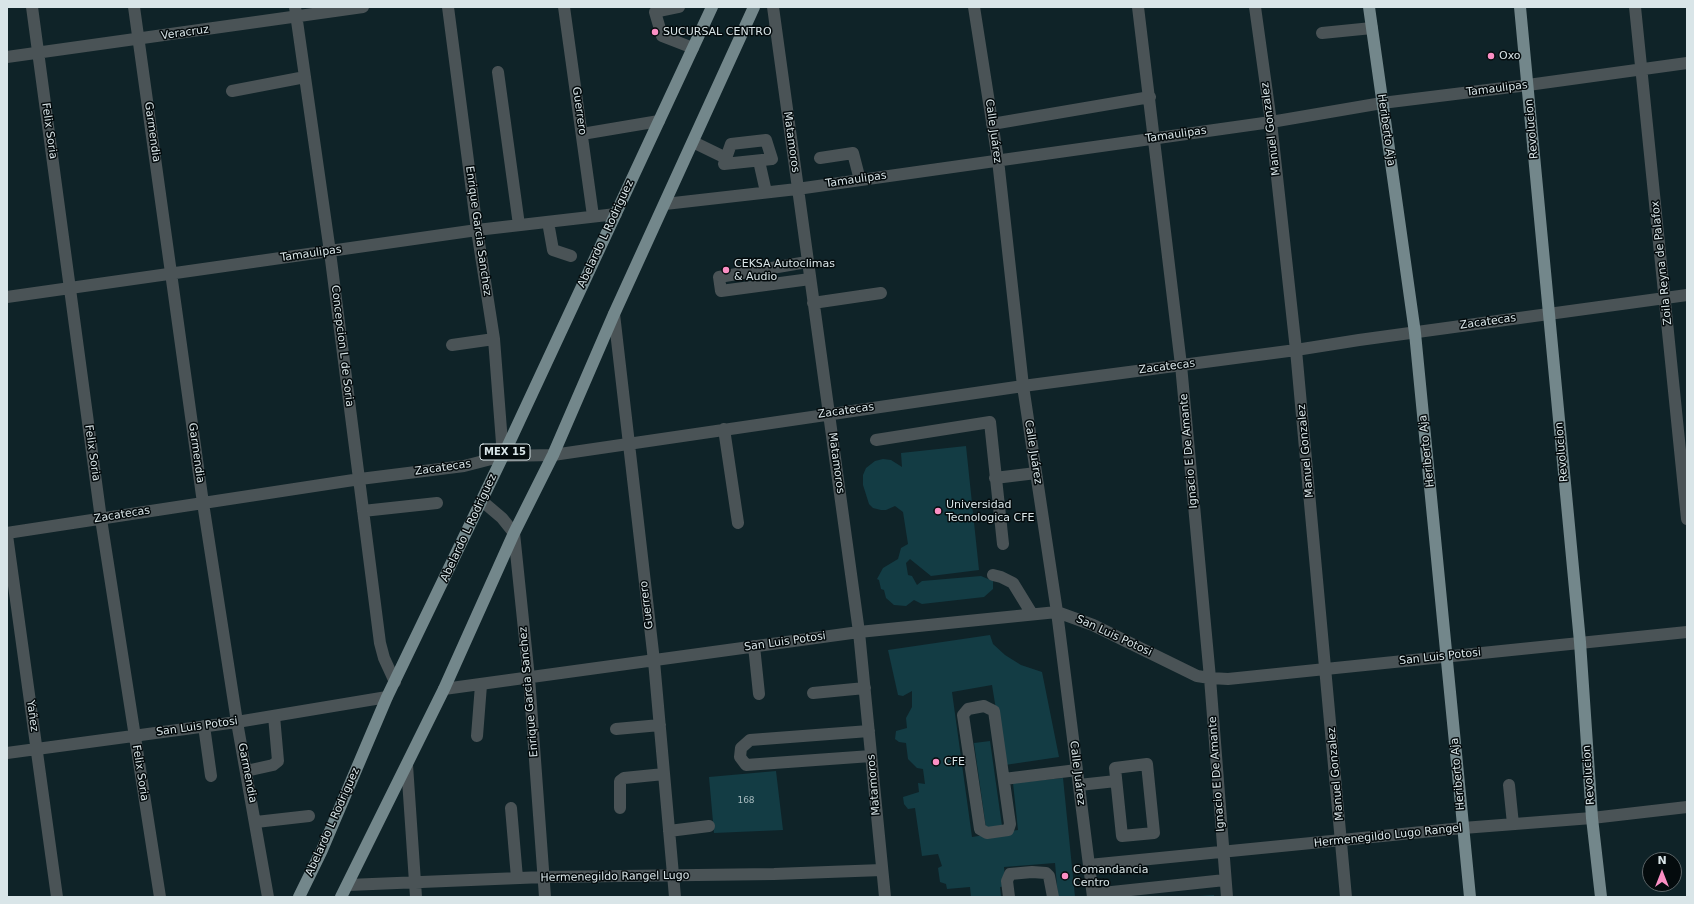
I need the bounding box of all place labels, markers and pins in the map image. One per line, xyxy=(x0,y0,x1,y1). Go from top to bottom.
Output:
place label: SUCURSAL CENTRO xyxy=(663,25,772,39)
marker: SUCURSAL CENTRO xyxy=(650,27,660,37)
place label: Oxo xyxy=(1499,49,1521,63)
marker: Oxo xyxy=(1486,51,1496,61)
place label: CEKSA Autoclimas & Audio xyxy=(734,257,835,283)
marker: CEKSA Autoclimas & Audio xyxy=(721,265,731,275)
place label: Universidad Tecnologica CFE xyxy=(946,498,1034,524)
marker: Universidad Tecnologica CFE xyxy=(933,506,943,516)
place label: CFE xyxy=(944,755,965,769)
marker: CFE xyxy=(931,757,941,767)
place label: Comandancia Centro xyxy=(1073,863,1148,889)
marker: Comandancia Centro xyxy=(1060,871,1070,881)

